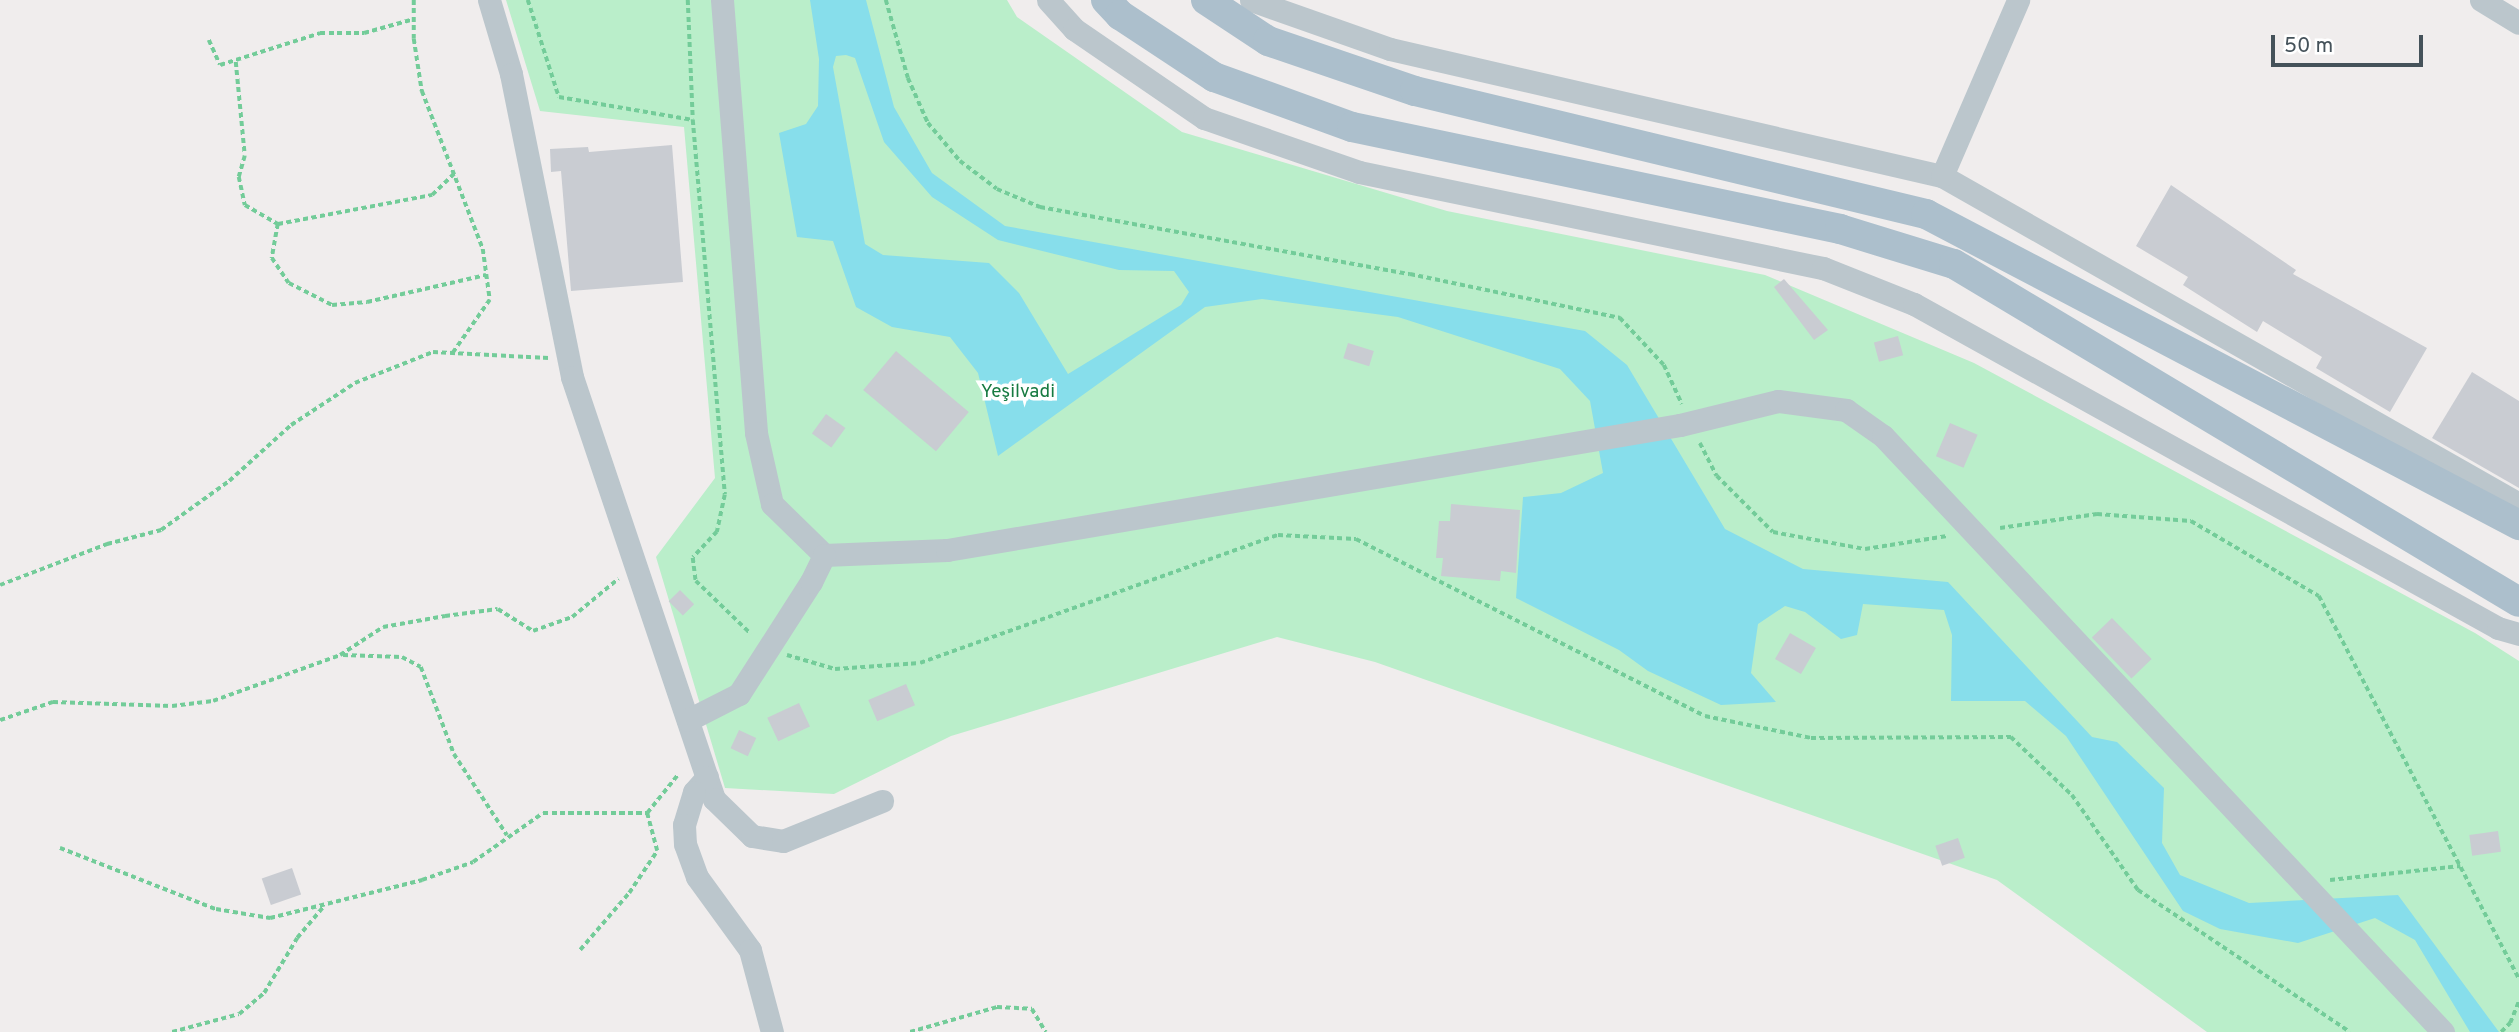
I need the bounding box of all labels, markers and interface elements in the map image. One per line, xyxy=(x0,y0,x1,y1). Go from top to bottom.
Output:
scale bar xyxy=(2274,21,2426,65)
text: 50 m xyxy=(2284,33,2333,60)
park label: Yeşilvadi xyxy=(981,382,1055,404)

